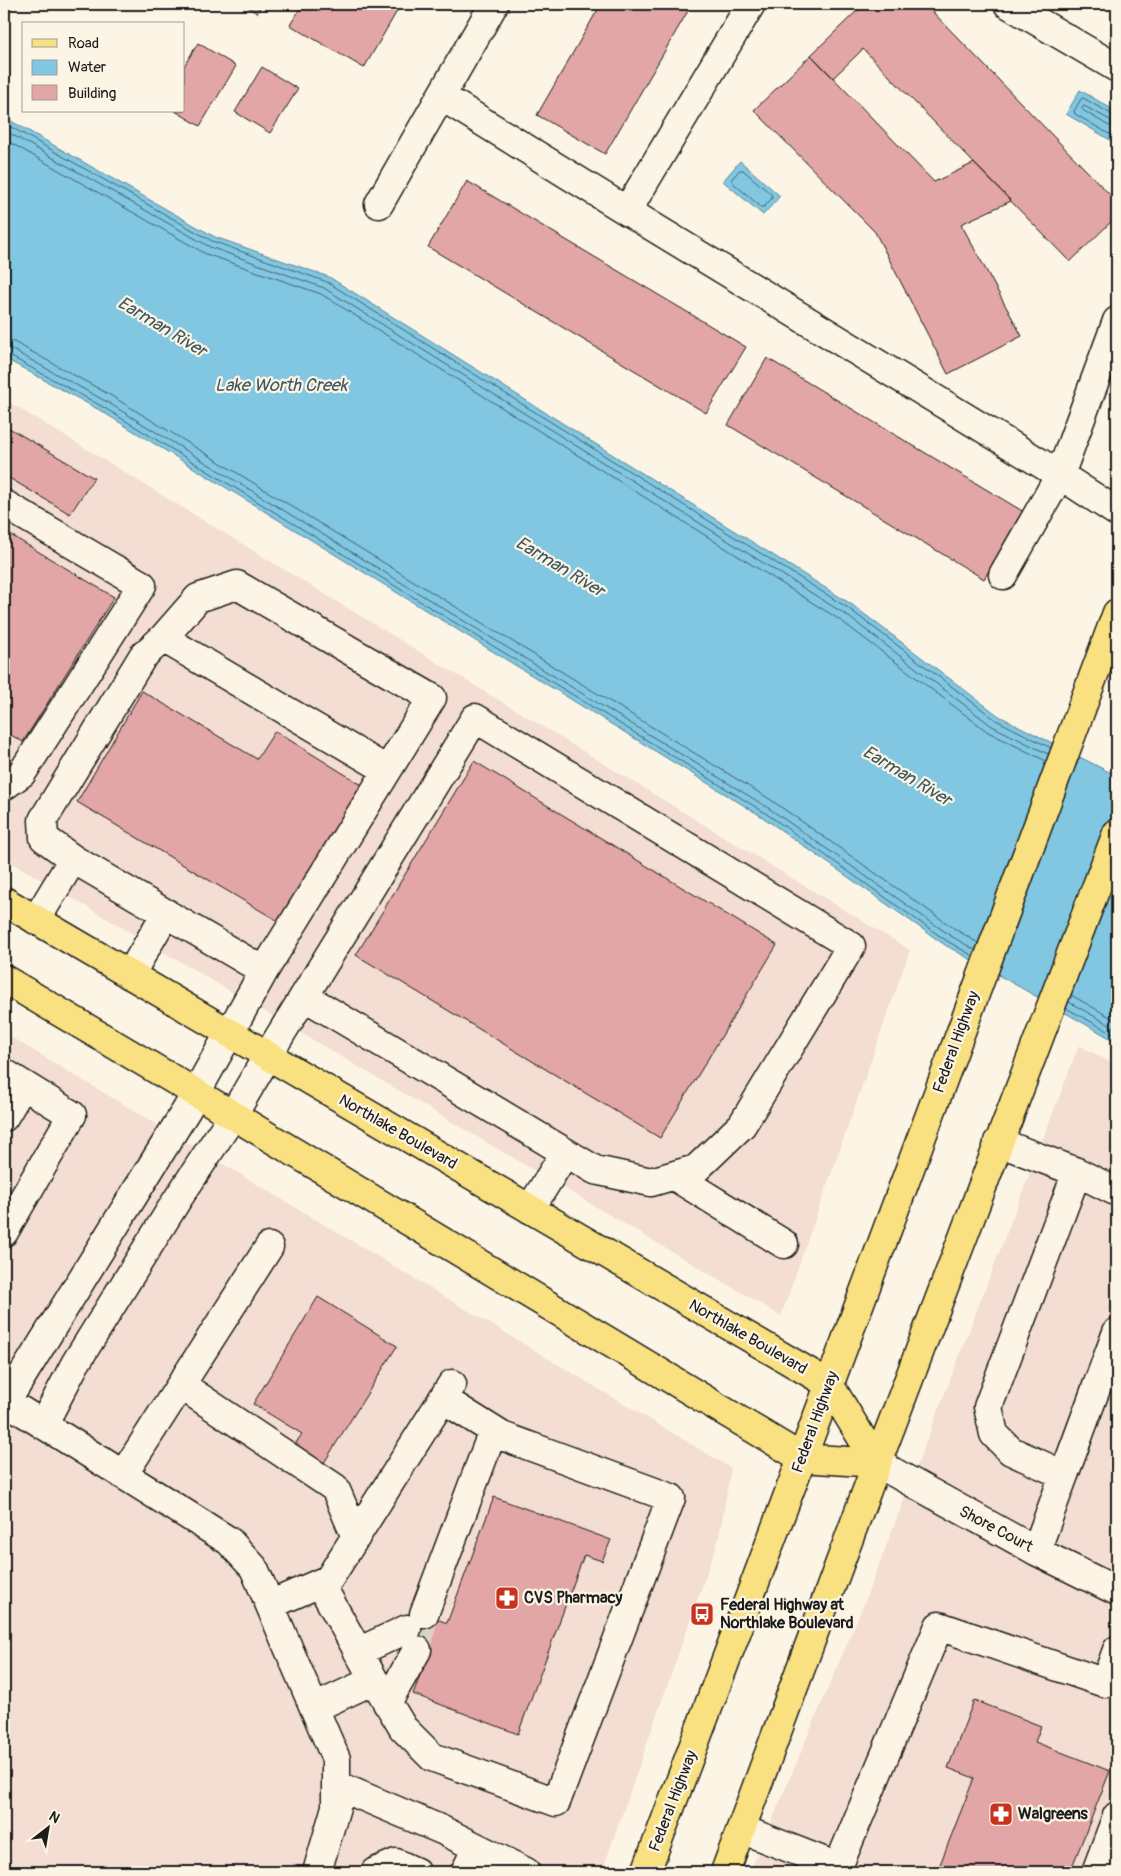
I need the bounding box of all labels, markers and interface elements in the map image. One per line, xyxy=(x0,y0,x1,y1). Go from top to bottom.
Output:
legend xyxy=(22,22,185,112)
text: Road xyxy=(68,34,99,53)
text: Water xyxy=(68,58,107,77)
text: Building xyxy=(68,84,116,103)
water label: Earman River xyxy=(113,291,213,364)
water label: Lake Worth Creek xyxy=(215,374,349,397)
water label: Earman River xyxy=(511,531,611,604)
water label: Earman River xyxy=(858,740,958,813)
street label: Federal Highway xyxy=(928,988,984,1096)
street label: Northlake Boulevard xyxy=(335,1090,461,1174)
street label: Northlake Boulevard xyxy=(685,1295,811,1379)
street label: Federal Highway xyxy=(787,1368,843,1476)
street label: Shore Court xyxy=(956,1501,1037,1557)
pharmacy icon: CVS Pharmacy xyxy=(494,1585,520,1611)
place label: CVS Pharmacy xyxy=(524,1588,623,1608)
place label: Federal Highway at Northlake Boulevard xyxy=(720,1595,854,1633)
bus stop icon: Federal Highway at Northlake Boulevard xyxy=(689,1601,715,1627)
street label: Federal Highway xyxy=(644,1747,702,1855)
pharmacy icon: Walgreens xyxy=(988,1801,1014,1827)
north arrow xyxy=(22,1804,72,1854)
place label: Walgreens xyxy=(1018,1804,1089,1824)
text: N xyxy=(46,1808,63,1827)

